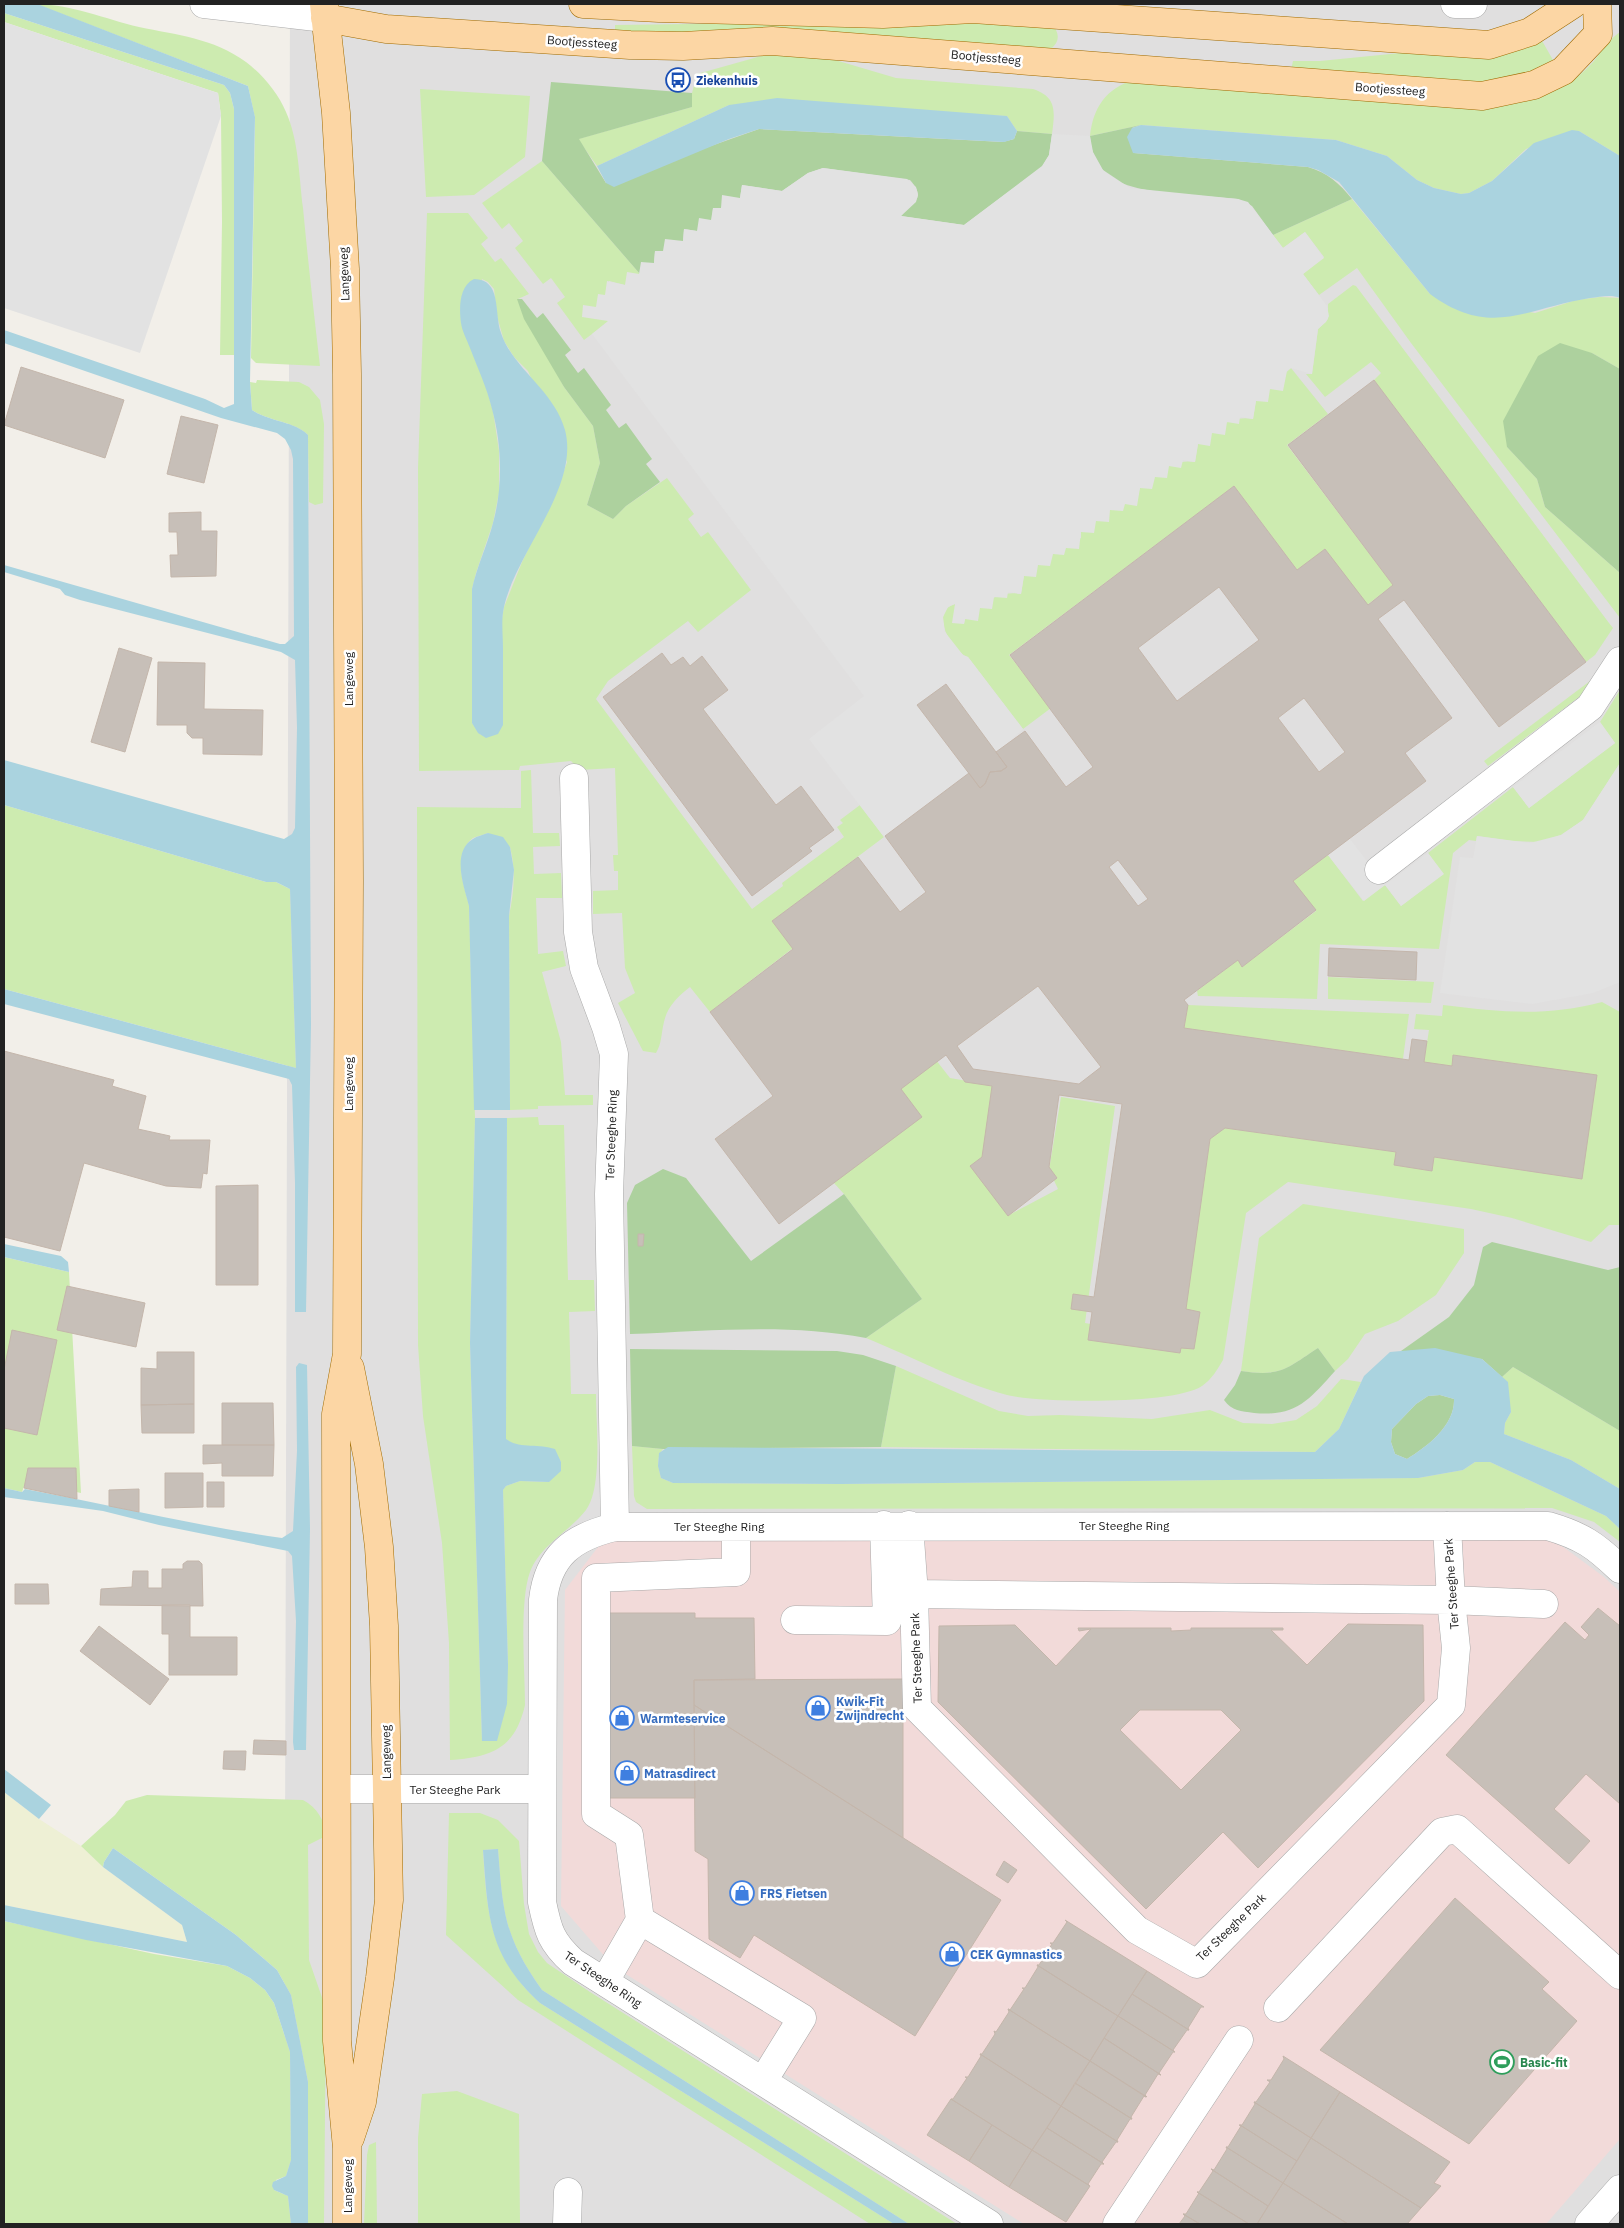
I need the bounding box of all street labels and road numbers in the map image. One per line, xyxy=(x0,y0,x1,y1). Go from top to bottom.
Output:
street label: Bootjessteeg xyxy=(546,32,618,52)
street label: Bootjessteeg xyxy=(950,46,1022,68)
street label: Bootjessteeg xyxy=(1354,79,1426,99)
street label: Langeweg xyxy=(336,246,352,301)
street label: Langeweg xyxy=(341,651,356,706)
street label: Langeweg xyxy=(341,1056,356,1111)
street label: Ter Steeghe Ring xyxy=(602,1089,620,1181)
street label: Ter Steeghe Ring xyxy=(1079,1518,1170,1533)
street label: Ter Steeghe Ring xyxy=(674,1519,765,1534)
street label: Ter Steeghe Park xyxy=(1440,1537,1462,1630)
street label: Ter Steeghe Park xyxy=(907,1612,925,1704)
street label: Langeweg xyxy=(378,1724,394,1779)
street label: Ter Steeghe Park xyxy=(409,1782,501,1797)
street label: Ter Steeghe Park xyxy=(1193,1890,1269,1964)
street label: Ter Steeghe Ring xyxy=(561,1947,645,2011)
street label: Langeweg xyxy=(340,2158,355,2213)

